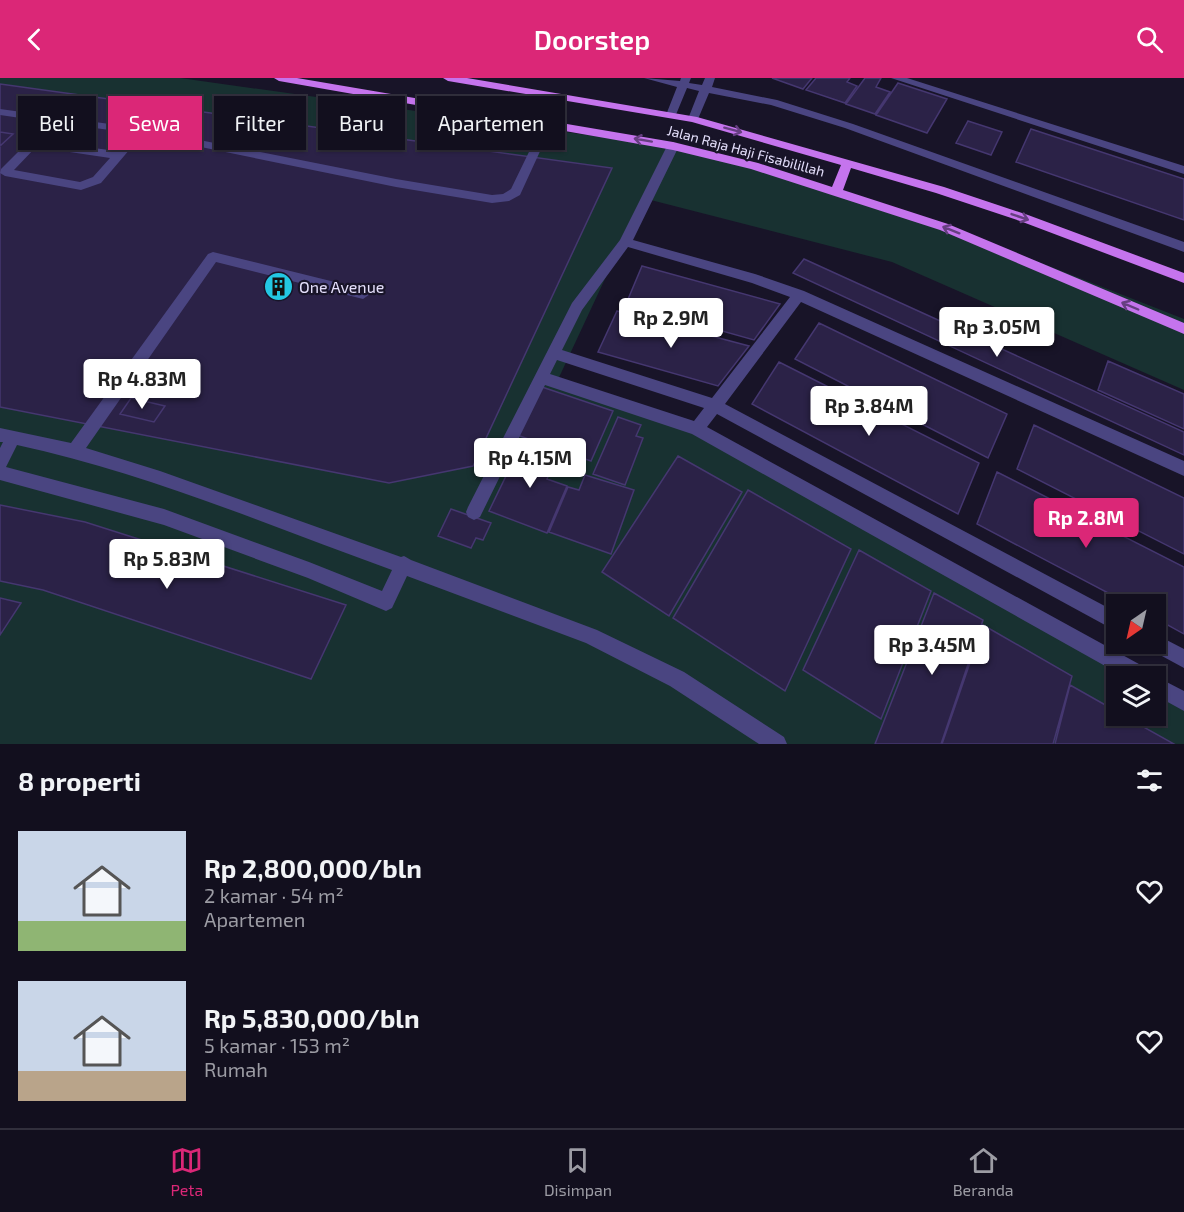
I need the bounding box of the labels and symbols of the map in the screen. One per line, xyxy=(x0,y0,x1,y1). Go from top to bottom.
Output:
street label: Jalan Raja Haji Fisabilillah xyxy=(666,121,827,180)
one-way arrow xyxy=(723,125,742,137)
one-way arrow xyxy=(633,134,653,145)
one-way arrow xyxy=(1010,212,1029,223)
one-way arrow xyxy=(942,224,960,235)
building icon: One Avenue xyxy=(262,271,294,303)
place label: One Avenue xyxy=(299,277,384,296)
pin: Rp 2.9M xyxy=(616,298,726,349)
one-way arrow xyxy=(1121,300,1140,311)
pin: Rp 3.05M xyxy=(935,307,1059,358)
pin: Rp 4.83M xyxy=(80,359,204,410)
pin: Rp 3.84M xyxy=(807,386,931,437)
pin: Rp 4.15M xyxy=(468,438,592,489)
pin: Rp 2.8M xyxy=(1031,498,1141,549)
pin: Rp 5.83M xyxy=(105,539,229,590)
north arrow xyxy=(1106,594,1166,654)
pin: Rp 3.45M xyxy=(870,625,994,676)

